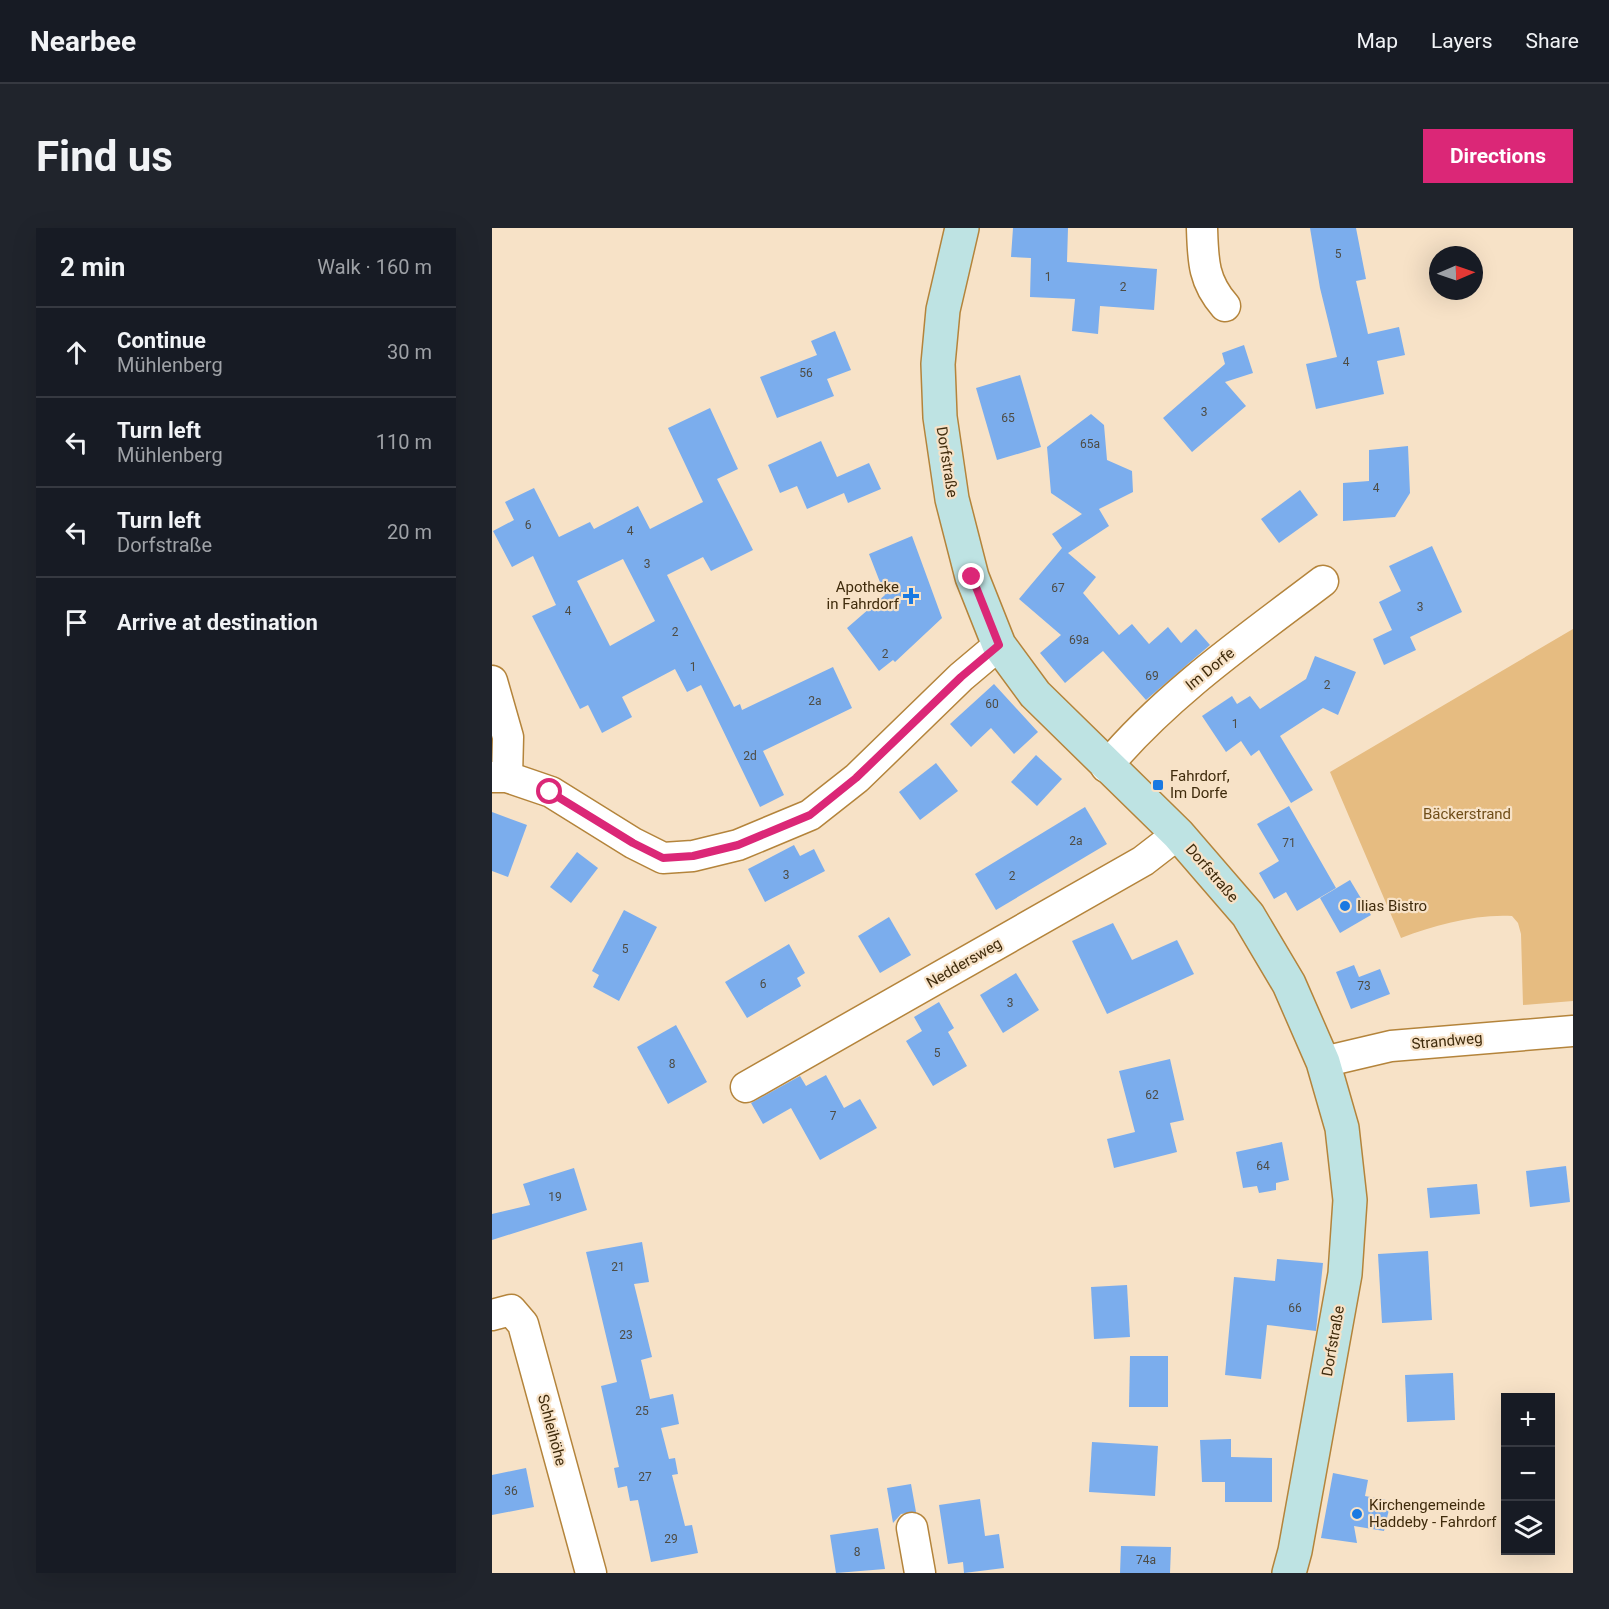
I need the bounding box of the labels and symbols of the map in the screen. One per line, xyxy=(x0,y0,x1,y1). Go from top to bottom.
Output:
north arrow xyxy=(1429,246,1483,300)
house number: 5 xyxy=(1335,247,1342,261)
house number: 1 xyxy=(1045,270,1051,284)
house number: 2 xyxy=(1120,280,1127,294)
house number: 4 xyxy=(1343,355,1350,369)
house number: 56 xyxy=(799,366,813,380)
house number: 3 xyxy=(1201,405,1207,419)
house number: 65 xyxy=(1001,411,1015,425)
street label: Dorfstraße xyxy=(933,425,961,499)
house number: 65a xyxy=(1080,437,1100,451)
house number: 4 xyxy=(1373,481,1380,495)
house number: 6 xyxy=(525,518,532,532)
house number: 4 xyxy=(627,524,634,538)
house number: 3 xyxy=(644,557,650,571)
route end xyxy=(958,563,984,589)
place label: Apotheke in Fahrdorf xyxy=(827,578,900,613)
house number: 67 xyxy=(1051,581,1065,595)
marker: Apotheke in Fahrdorf xyxy=(904,589,918,603)
house number: 3 xyxy=(1417,600,1423,614)
house number: 4 xyxy=(565,604,572,618)
house number: 2 xyxy=(672,625,679,639)
house number: 69a xyxy=(1069,633,1089,647)
street label: Im Dorfe xyxy=(1182,644,1238,694)
house number: 2 xyxy=(882,647,889,661)
house number: 1 xyxy=(690,660,696,674)
house number: 69 xyxy=(1145,669,1159,683)
house number: 2 xyxy=(1324,678,1331,692)
house number: 2a xyxy=(808,694,822,708)
house number: 60 xyxy=(985,697,999,711)
house number: 1 xyxy=(1232,717,1238,731)
house number: 2d xyxy=(743,749,757,763)
place label: Fahrdorf, Im Dorfe xyxy=(1170,767,1230,802)
route start xyxy=(536,778,562,804)
marker: Fahrdorf, Im Dorfe xyxy=(1151,778,1165,792)
park label: Bäckerstrand xyxy=(1423,805,1511,823)
house number: 2a xyxy=(1069,834,1083,848)
house number: 71 xyxy=(1282,836,1296,850)
street label: Dorfstraße xyxy=(1182,840,1242,906)
house number: 3 xyxy=(783,868,789,882)
house number: 2 xyxy=(1009,869,1016,883)
place label: Ilias Bistro xyxy=(1357,897,1427,915)
marker: Ilias Bistro xyxy=(1338,899,1352,913)
street label: Neddersweg xyxy=(923,934,1005,992)
house number: 5 xyxy=(622,942,629,956)
house number: 6 xyxy=(760,977,767,991)
house number: 73 xyxy=(1357,979,1371,993)
house number: 3 xyxy=(1007,996,1013,1010)
street label: Strandweg xyxy=(1411,1029,1483,1053)
house number: 5 xyxy=(934,1046,941,1060)
house number: 8 xyxy=(669,1057,676,1071)
house number: 62 xyxy=(1145,1088,1159,1102)
house number: 7 xyxy=(830,1109,837,1123)
house number: 64 xyxy=(1256,1159,1270,1173)
house number: 19 xyxy=(548,1190,562,1204)
house number: 21 xyxy=(611,1260,625,1274)
house number: 66 xyxy=(1288,1301,1302,1315)
street label: Dorfstraße xyxy=(1318,1304,1348,1378)
house number: 23 xyxy=(619,1328,633,1342)
street label: Schleihöhe xyxy=(534,1392,570,1468)
house number: 25 xyxy=(635,1404,649,1418)
house number: 27 xyxy=(638,1470,652,1484)
house number: 36 xyxy=(504,1484,518,1498)
place label: Kirchengemeinde Haddeby - Fahrdorf xyxy=(1369,1496,1497,1531)
marker: Kirchengemeinde Haddeby - Fahrdorf xyxy=(1350,1507,1364,1521)
house number: 29 xyxy=(664,1532,678,1546)
house number: 8 xyxy=(854,1545,861,1559)
house number: 74a xyxy=(1136,1553,1156,1567)

